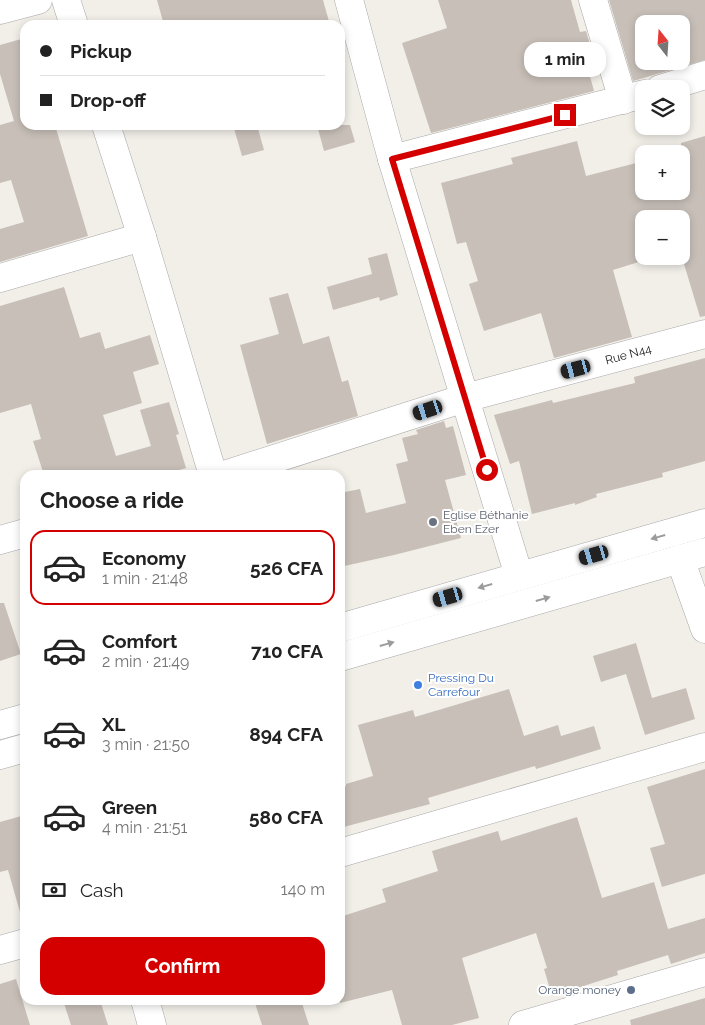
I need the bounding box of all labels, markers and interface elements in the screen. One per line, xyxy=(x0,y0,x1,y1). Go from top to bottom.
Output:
north arrow xyxy=(635,15,690,70)
map controls xyxy=(635,15,690,265)
text: Pickup xyxy=(70,40,132,62)
callout: 1 min xyxy=(524,42,606,78)
text: 1 min xyxy=(545,50,585,69)
button: layers xyxy=(635,80,690,135)
text: Drop-off xyxy=(70,89,146,111)
route end xyxy=(554,104,576,126)
button: + xyxy=(635,145,690,200)
button: − xyxy=(635,210,690,265)
street label: Rue N44 xyxy=(604,341,653,367)
car xyxy=(559,358,592,380)
car xyxy=(411,398,444,422)
route start xyxy=(476,459,498,481)
text: Choose a ride xyxy=(40,487,184,513)
place label: Eglise Béthanie Eben Ezer xyxy=(443,508,529,536)
marker: Eglise Béthanie Eben Ezer xyxy=(427,516,439,528)
one-way arrow xyxy=(651,533,666,541)
car xyxy=(577,544,610,566)
icon: car xyxy=(42,545,87,590)
text: Economy xyxy=(102,547,186,569)
text: 526 CFA xyxy=(250,557,323,579)
text: 1 min · 21:48 xyxy=(102,569,188,588)
one-way arrow xyxy=(477,582,493,590)
car xyxy=(431,586,464,608)
one-way arrow xyxy=(536,594,551,602)
icon: car xyxy=(42,628,87,673)
text: Comfort xyxy=(102,630,177,652)
one-way arrow xyxy=(379,639,394,647)
text: 710 CFA xyxy=(251,640,323,662)
text: 2 min · 21:49 xyxy=(102,652,189,671)
place label: Pressing Du Carrefour xyxy=(428,671,494,699)
marker: Pressing Du Carrefour xyxy=(412,679,424,691)
icon: car xyxy=(42,711,87,756)
text: XL xyxy=(102,713,125,735)
text: 894 CFA xyxy=(249,723,323,745)
text: 3 min · 21:50 xyxy=(102,735,190,754)
icon: car xyxy=(42,794,87,839)
text: Green xyxy=(102,796,157,818)
text: 580 CFA xyxy=(249,806,323,828)
text: 4 min · 21:51 xyxy=(102,818,187,837)
icon: cash xyxy=(40,876,68,904)
text: Cash xyxy=(80,879,124,901)
text: 140 m xyxy=(281,880,325,899)
button: Confirm xyxy=(40,937,325,995)
place label: Orange money xyxy=(538,983,621,997)
marker: Orange money xyxy=(625,984,637,996)

